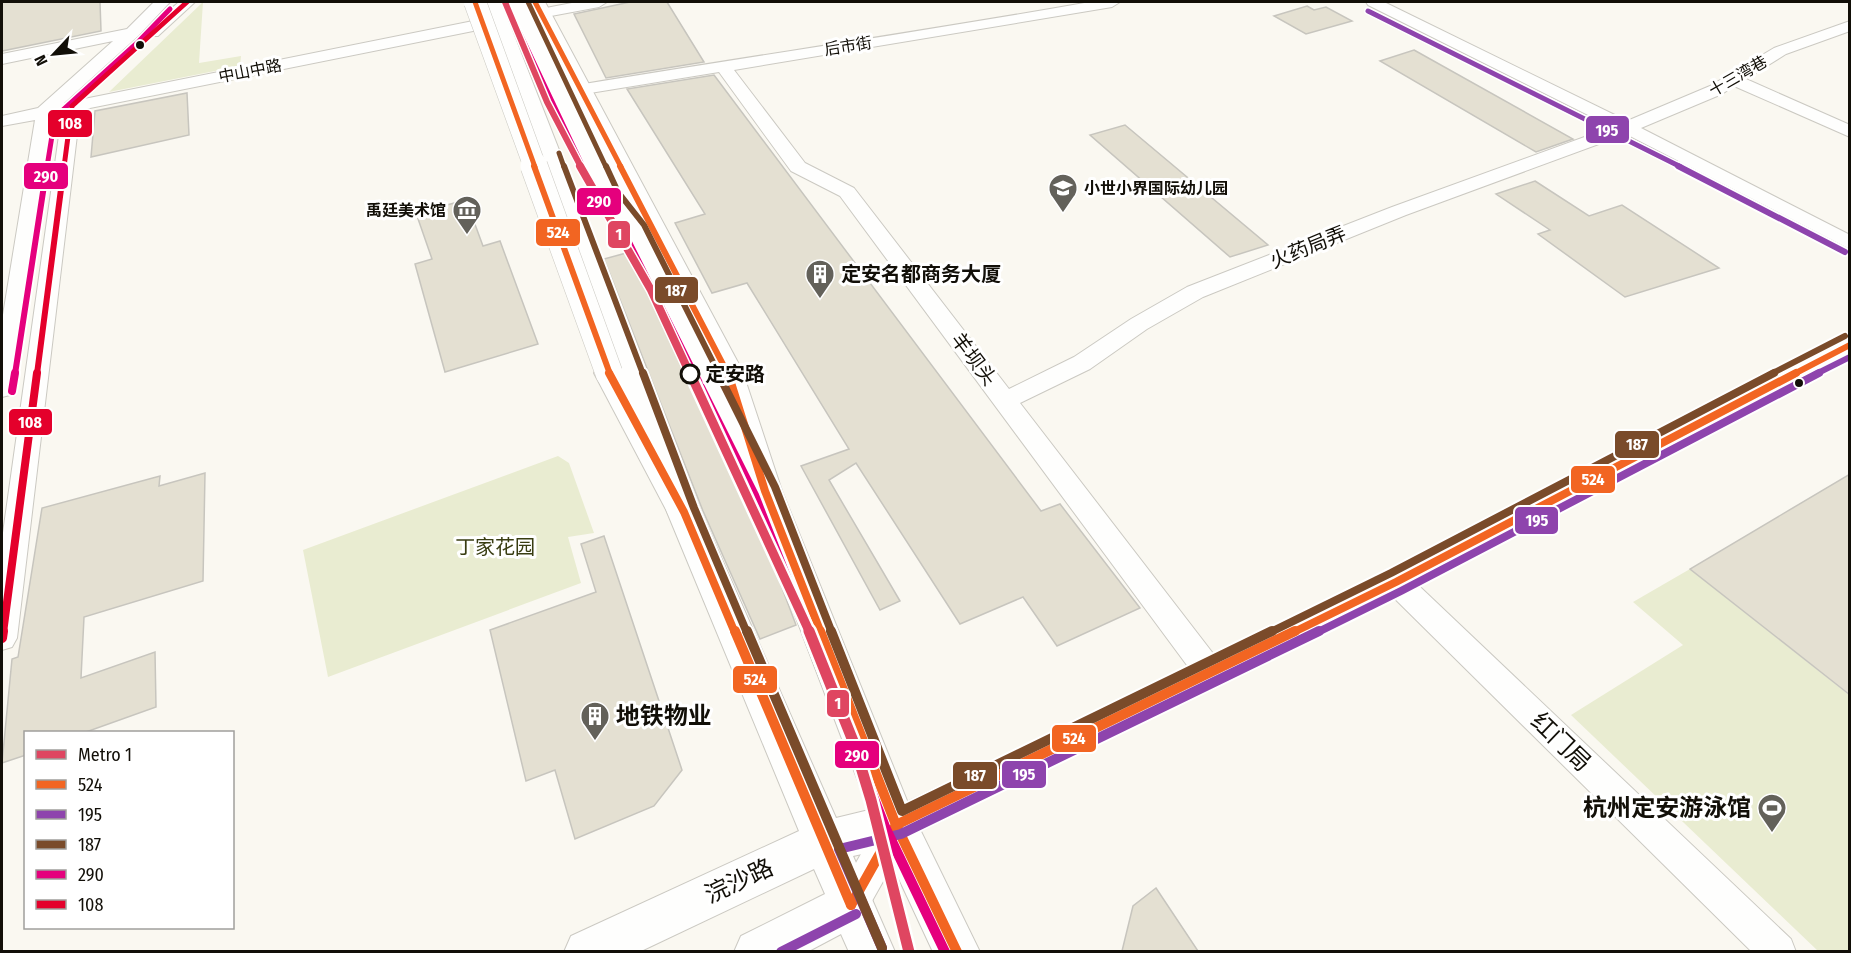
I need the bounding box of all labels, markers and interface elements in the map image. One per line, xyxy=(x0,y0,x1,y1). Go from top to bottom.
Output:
north arrow xyxy=(24,24,84,84)
street label: 后市街 xyxy=(823,33,873,59)
unlabelled marker xyxy=(134,39,146,51)
text: N xyxy=(30,52,52,69)
street label: 十三湾巷 xyxy=(1706,52,1770,100)
street label: 中山中路 xyxy=(217,56,283,86)
line badge: 108 xyxy=(47,109,93,138)
text: 108 xyxy=(58,114,83,133)
line badge: 195 xyxy=(1585,115,1630,144)
text: 195 xyxy=(1596,121,1619,140)
line badge: 290 xyxy=(23,162,69,190)
text: 290 xyxy=(33,167,58,186)
school or university icon: 小世小界国际幼儿园 xyxy=(1047,172,1079,214)
place label: 小世小界国际幼儿园 xyxy=(1084,179,1228,198)
line badge: 290 xyxy=(576,187,622,216)
text: 290 xyxy=(586,192,611,211)
museum icon: 禹廷美术馆 xyxy=(451,194,483,236)
place label: 禹廷美术馆 xyxy=(366,201,446,220)
line badge: 524 xyxy=(535,218,581,247)
line badge: 1 xyxy=(607,220,631,249)
street label: 火药局弄 xyxy=(1266,221,1350,273)
text: 524 xyxy=(547,223,569,242)
text: 1 xyxy=(616,225,622,244)
building icon: 定安名都商务大厦 xyxy=(804,258,836,300)
place label: 定安名都商务大厦 xyxy=(841,262,1001,286)
line badge: 187 xyxy=(654,276,699,304)
text: 187 xyxy=(665,281,687,300)
street label: 羊坝头 xyxy=(946,328,1002,390)
place label: 定安路 xyxy=(705,362,765,386)
marker: 定安路 xyxy=(680,364,700,384)
unlabelled marker xyxy=(1793,377,1805,389)
line badge: 108 xyxy=(8,408,53,436)
text: 108 xyxy=(18,413,43,432)
line badge: 187 xyxy=(1614,430,1660,459)
text: 187 xyxy=(1626,435,1648,454)
line badge: 524 xyxy=(1570,465,1616,494)
text: 524 xyxy=(1582,470,1604,489)
line badge: 195 xyxy=(1514,506,1559,535)
text: 195 xyxy=(1526,511,1549,530)
park label: 丁家花园 xyxy=(455,535,535,559)
line badge: 524 xyxy=(732,665,778,694)
text: 524 xyxy=(744,670,766,689)
line badge: 1 xyxy=(826,689,850,718)
text: 1 xyxy=(835,694,841,713)
building icon: 地铁物业 xyxy=(579,700,611,742)
place label: 地铁物业 xyxy=(616,702,712,730)
street label: 红门局 xyxy=(1525,707,1597,777)
line badge: 524 xyxy=(1051,724,1097,753)
text: 524 xyxy=(1063,729,1085,748)
legend xyxy=(24,731,234,929)
line badge: 290 xyxy=(834,740,880,769)
text: Metro 1 xyxy=(78,744,132,766)
text: 290 xyxy=(844,746,869,765)
line badge: 195 xyxy=(1001,760,1047,789)
line badge: 187 xyxy=(952,761,998,790)
text: 195 xyxy=(1013,765,1036,784)
text: 187 xyxy=(964,766,986,785)
text: 524 xyxy=(78,774,103,796)
sports icon: 杭州定安游泳馆 xyxy=(1756,792,1788,834)
place label: 杭州定安游泳馆 xyxy=(1583,794,1751,822)
text: 195 xyxy=(78,804,102,826)
text: 187 xyxy=(78,834,101,856)
street label: 浣沙路 xyxy=(700,853,778,909)
text: 290 xyxy=(78,864,104,886)
text: 108 xyxy=(78,894,103,916)

